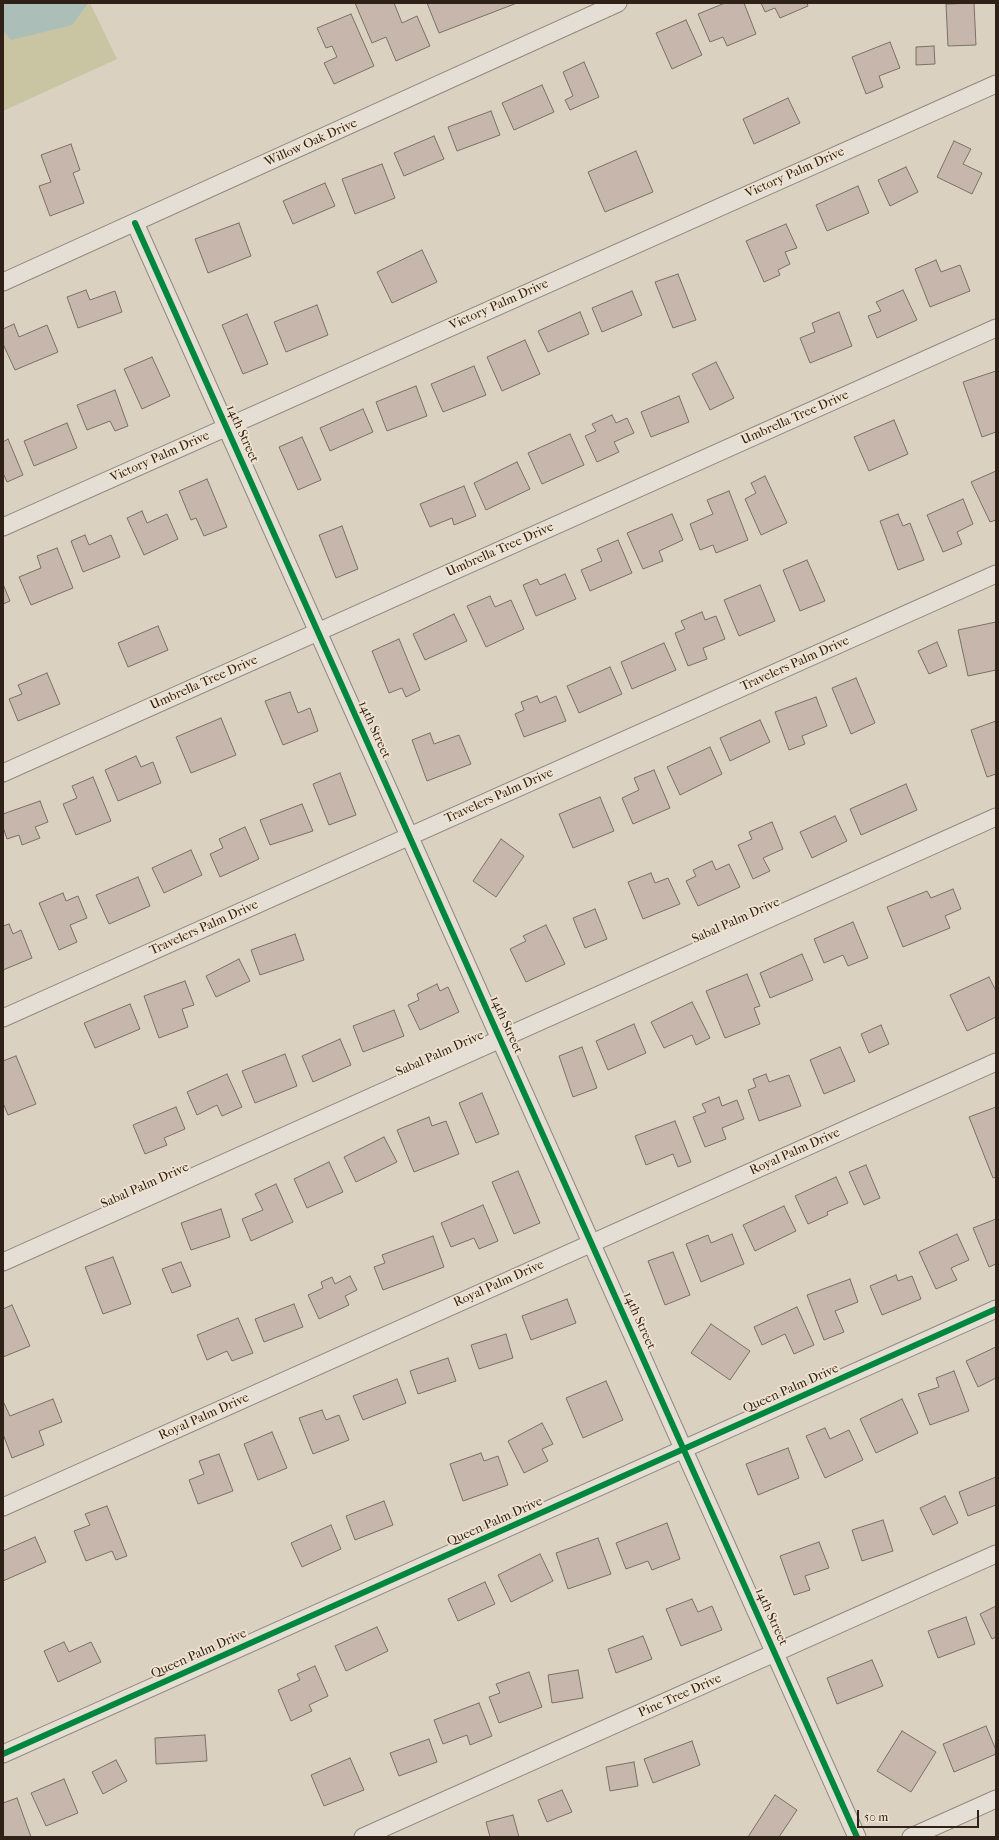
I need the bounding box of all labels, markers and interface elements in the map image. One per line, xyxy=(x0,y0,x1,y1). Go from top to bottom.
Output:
street label: Willow Oak Drive xyxy=(262,116,360,170)
street label: Victory Palm Drive xyxy=(743,144,847,202)
street label: Victory Palm Drive xyxy=(447,276,551,334)
street label: Umbrella Tree Drive xyxy=(739,387,851,449)
street label: 14th Street xyxy=(222,403,262,465)
street label: Victory Palm Drive xyxy=(108,428,212,486)
street label: Umbrella Tree Drive xyxy=(444,519,556,581)
street label: Travelers Palm Drive xyxy=(738,633,852,695)
street label: Umbrella Tree Drive xyxy=(148,652,260,714)
street label: 14th Street xyxy=(354,699,394,761)
street label: Travelers Palm Drive xyxy=(442,765,556,827)
street label: Sabal Palm Drive xyxy=(690,895,782,947)
street label: Travelers Palm Drive xyxy=(147,897,261,959)
street label: 14th Street xyxy=(486,994,526,1056)
street label: Sabal Palm Drive xyxy=(394,1028,486,1080)
street label: Royal Palm Drive xyxy=(747,1125,843,1179)
street label: Sabal Palm Drive xyxy=(99,1160,191,1212)
street label: Royal Palm Drive xyxy=(451,1257,547,1311)
street label: 14th Street xyxy=(619,1290,659,1352)
street label: Queen Palm Drive xyxy=(741,1361,841,1417)
street label: Royal Palm Drive xyxy=(156,1390,252,1444)
street label: Queen Palm Drive xyxy=(445,1494,545,1550)
street label: 14th Street xyxy=(751,1586,791,1648)
street label: Queen Palm Drive xyxy=(149,1626,249,1682)
street label: Pine Tree Drive xyxy=(636,1671,724,1721)
scale bar xyxy=(859,1802,981,1828)
text: 50 m xyxy=(864,1810,888,1824)

